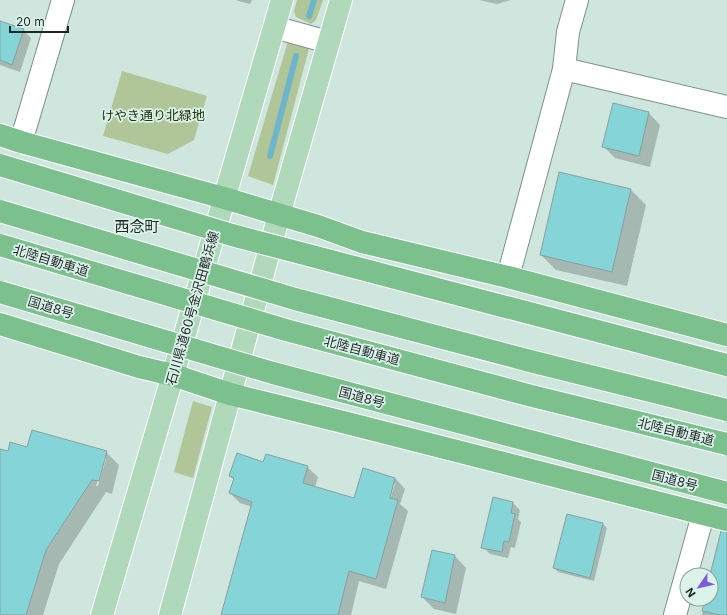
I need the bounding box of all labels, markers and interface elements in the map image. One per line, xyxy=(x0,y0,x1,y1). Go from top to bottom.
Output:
scale bar xyxy=(10,8,68,34)
text: 20 m xyxy=(16,14,45,29)
park label: けやき通り北緑地 xyxy=(101,107,205,123)
district label: 西念町 xyxy=(114,217,160,236)
street label: 石川県道60号金沢田鶴浜線 xyxy=(162,229,222,387)
street label: 北陸自動車道 xyxy=(11,241,91,279)
street label: 国道8号 xyxy=(26,292,76,322)
street label: 北陸自動車道 xyxy=(322,332,402,368)
street label: 国道8号 xyxy=(337,383,387,411)
street label: 北陸自動車道 xyxy=(636,414,716,448)
street label: 国道8号 xyxy=(650,466,700,494)
north arrow xyxy=(679,567,719,607)
text: N xyxy=(683,585,699,600)

